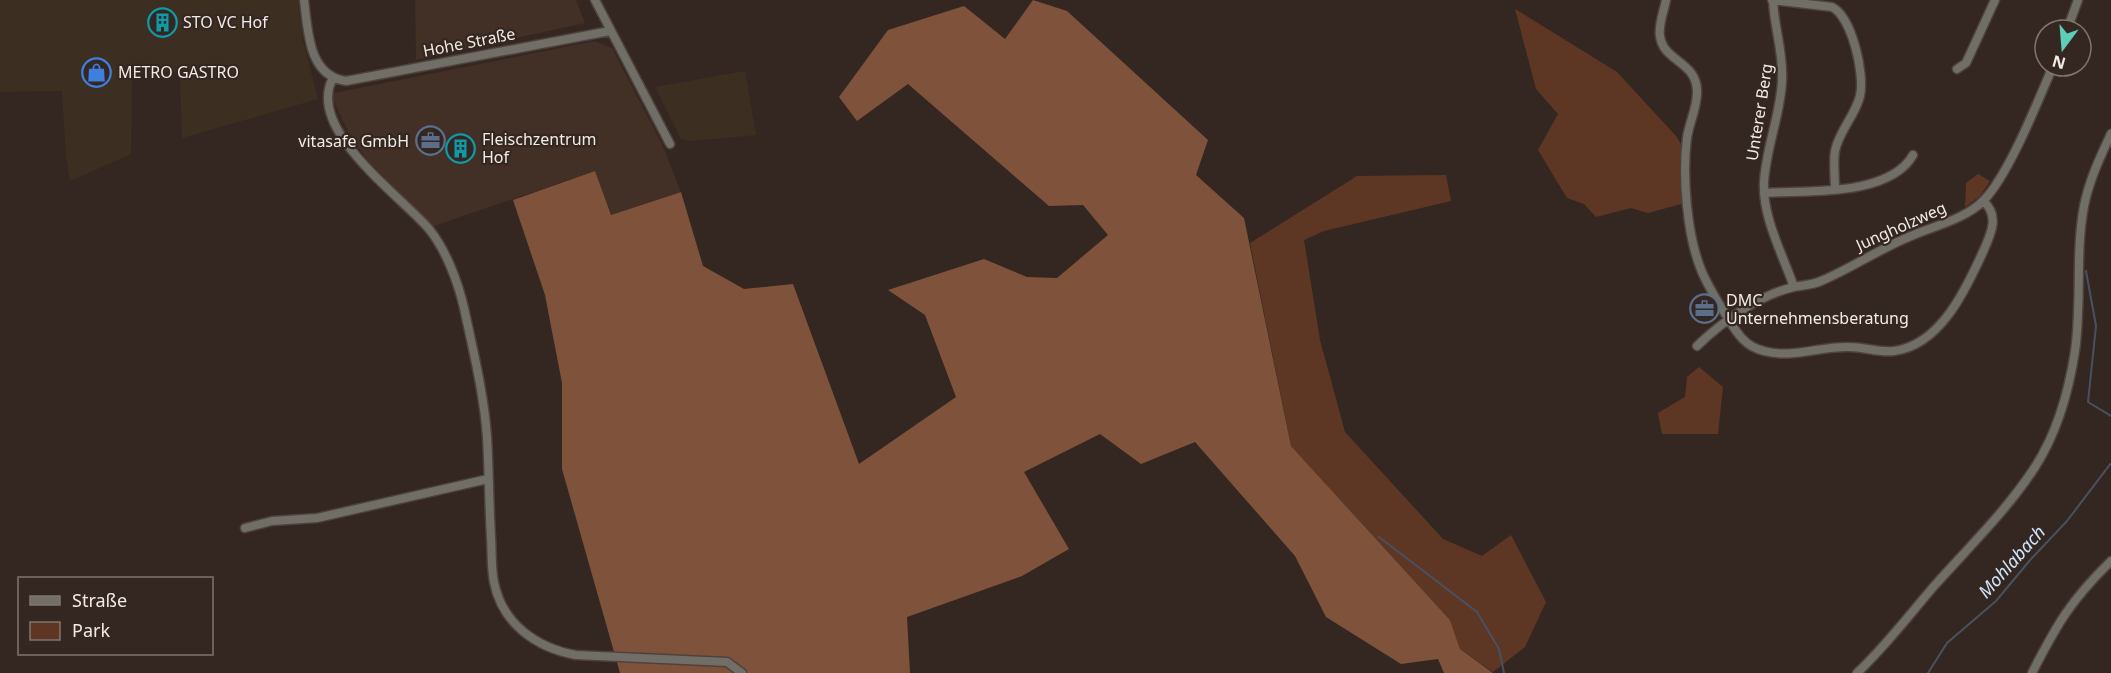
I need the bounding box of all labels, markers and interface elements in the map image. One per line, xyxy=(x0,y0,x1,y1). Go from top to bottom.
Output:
building icon: STO VC Hof xyxy=(146,6,178,38)
place label: STO VC Hof xyxy=(183,11,269,33)
north arrow xyxy=(2033,18,2093,78)
street label: Hohe Straße xyxy=(421,22,517,62)
text: N xyxy=(2050,50,2068,75)
shop icon: METRO GASTRO xyxy=(81,56,113,88)
place label: METRO GASTRO xyxy=(118,61,239,83)
street label: Unterer Berg xyxy=(1740,62,1778,162)
office icon: vitasafe GmbH xyxy=(414,125,446,157)
place label: Fleischzentrum Hof xyxy=(482,128,596,168)
place label: vitasafe GmbH xyxy=(298,130,409,152)
building icon: Fleischzentrum Hof xyxy=(445,132,477,164)
street label: Jungholzweg xyxy=(1851,196,1950,257)
place label: DMC Unternehmensberatung xyxy=(1726,289,1909,329)
office icon: DMC Unternehmensberatung xyxy=(1689,293,1721,325)
water label: Mohlabach xyxy=(1972,520,2050,603)
legend xyxy=(18,577,213,655)
text: Straße xyxy=(72,588,127,612)
text: Park xyxy=(72,618,110,642)

